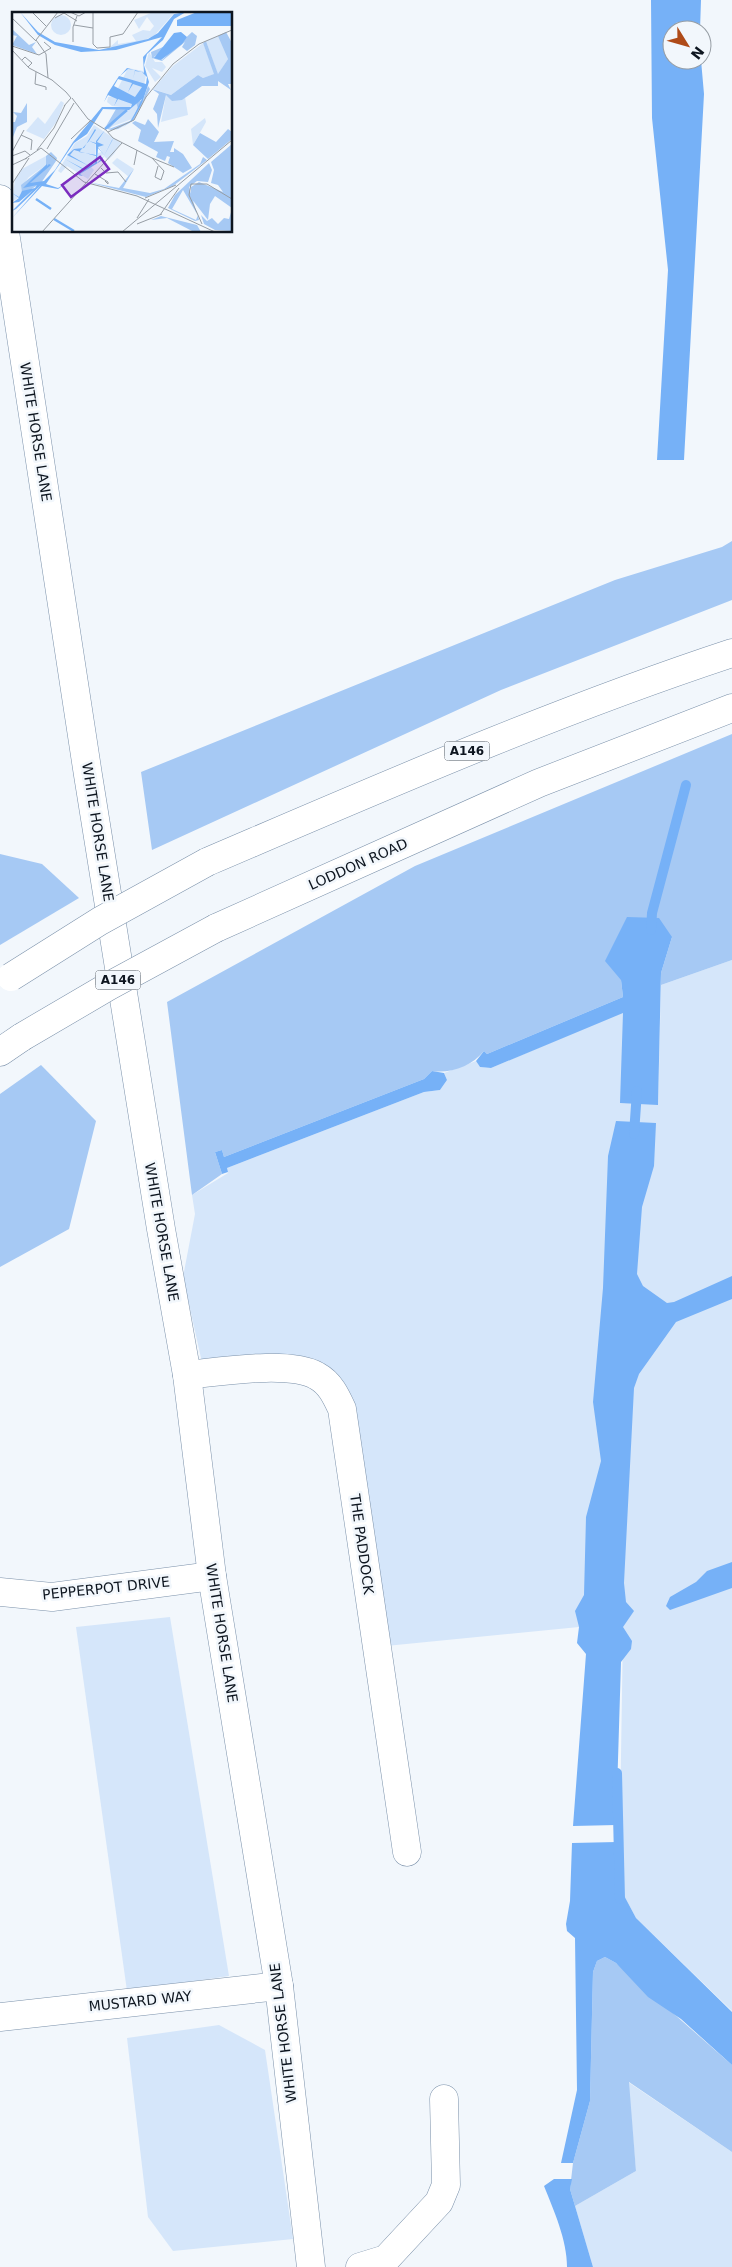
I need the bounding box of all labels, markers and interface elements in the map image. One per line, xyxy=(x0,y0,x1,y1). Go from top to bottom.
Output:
inset map xyxy=(12,12,232,232)
north arrow xyxy=(662,20,712,70)
text: N xyxy=(687,43,707,62)
street label: WHITE HORSE LANE xyxy=(17,361,55,503)
road number: A146 xyxy=(444,741,490,760)
street label: WHITE HORSE LANE xyxy=(79,761,117,903)
street label: LODDON ROAD xyxy=(306,835,410,893)
road number: A146 xyxy=(96,970,140,990)
street label: WHITE HORSE LANE xyxy=(142,1161,182,1303)
street label: THE PADDOCK xyxy=(347,1492,377,1596)
street label: WHITE HORSE LANE xyxy=(203,1562,241,1704)
street label: PEPPERPOT DRIVE xyxy=(41,1573,171,1603)
street label: WHITE HORSE LANE xyxy=(266,1962,300,2104)
street label: MUSTARD WAY xyxy=(88,1988,193,2014)

